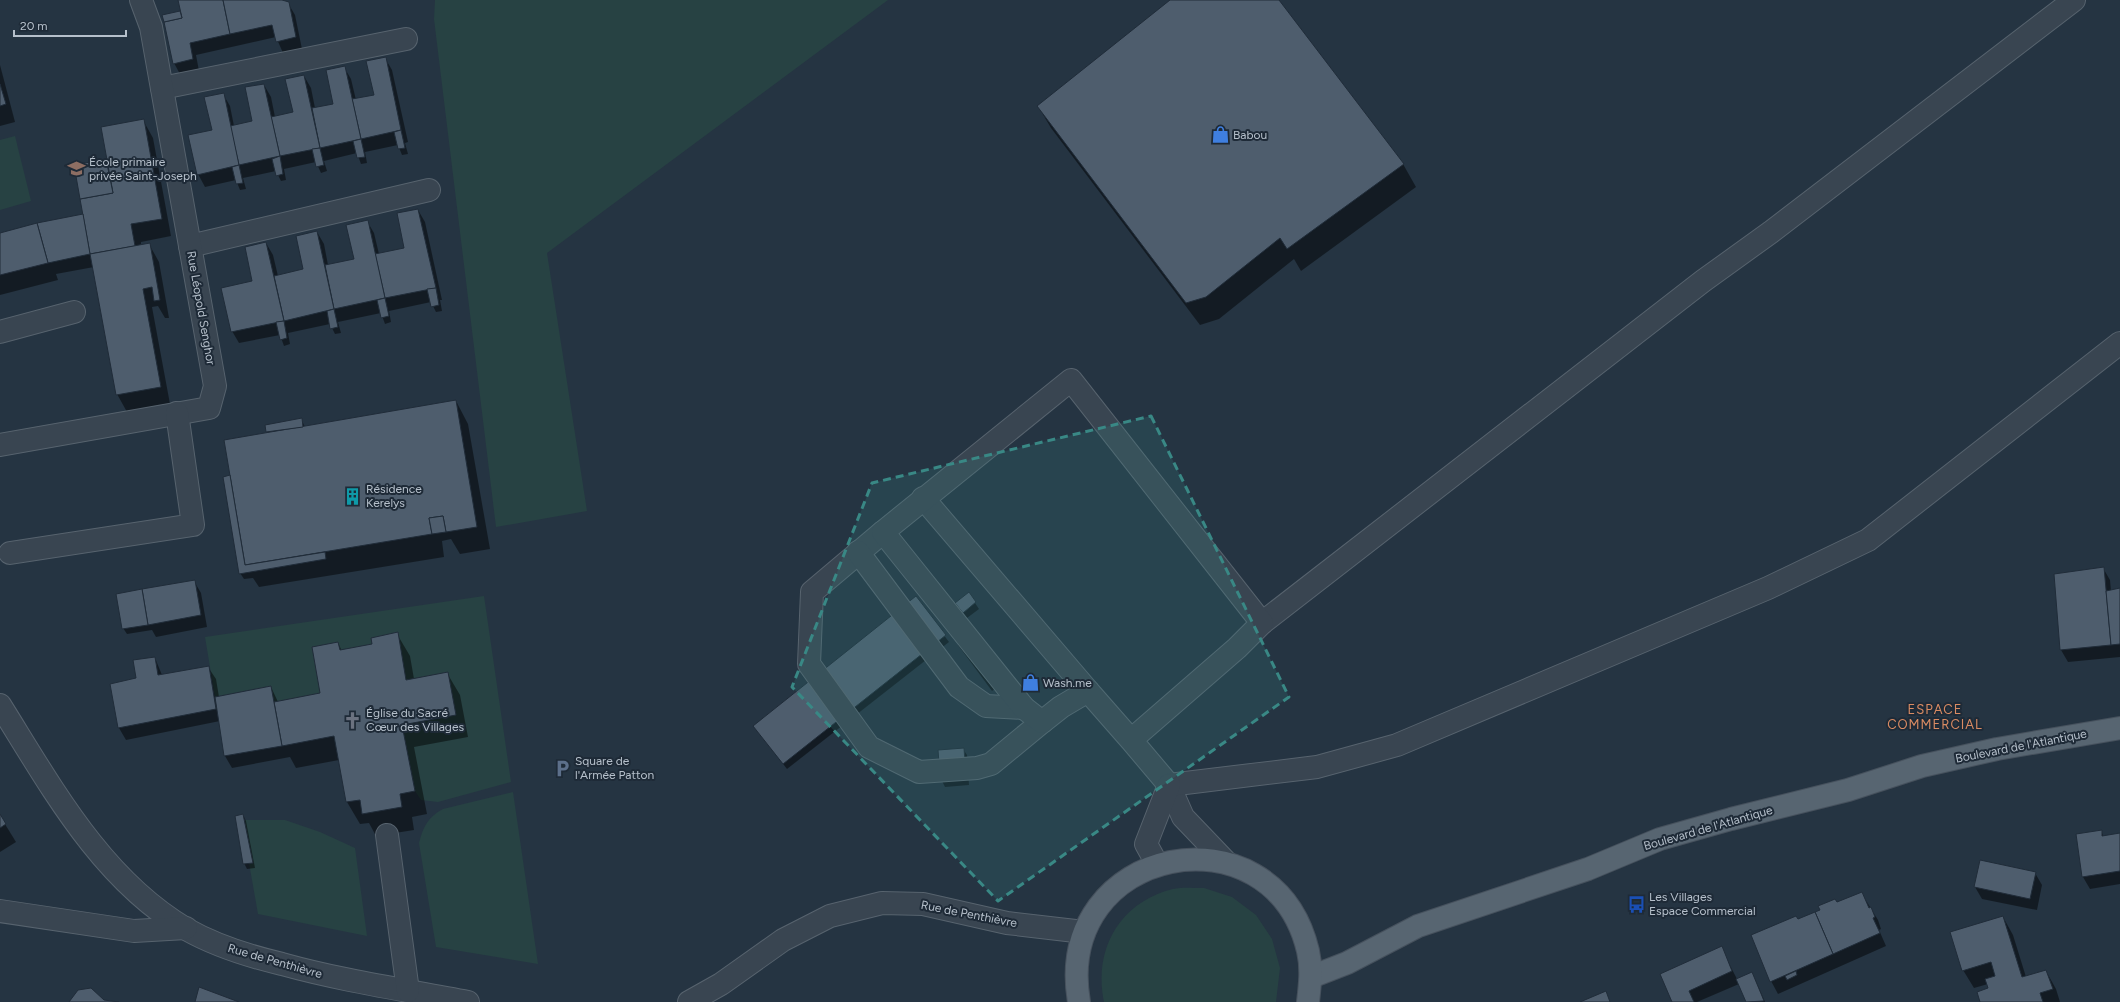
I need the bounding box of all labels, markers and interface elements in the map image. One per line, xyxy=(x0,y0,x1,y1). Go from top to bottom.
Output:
scale bar xyxy=(14,12,126,38)
text: 20 m xyxy=(20,19,48,33)
shop icon: Babou xyxy=(1210,125,1230,145)
place label: Babou xyxy=(1233,128,1267,142)
place label: École primaire privée Saint-Joseph xyxy=(89,155,197,183)
school or university icon: École primaire privée Saint-Joseph xyxy=(66,159,86,179)
street label: Rue Léopold Senghor xyxy=(184,250,218,366)
place label: Résidence Kerelys xyxy=(366,482,422,510)
building icon: Résidence Kerelys xyxy=(343,486,363,506)
shop icon: Wash.me xyxy=(1020,673,1040,693)
place label: Wash.me xyxy=(1043,676,1092,690)
district label: ESPACE COMMERCIAL xyxy=(1887,702,1983,732)
place label: Église du Sacré Cœur des Villages xyxy=(366,706,464,734)
church icon: Église du Sacré Cœur des Villages xyxy=(343,710,363,730)
street label: Boulevard de l'Atlantique xyxy=(1954,726,2088,766)
place label: Square de l'Armée Patton xyxy=(575,754,654,782)
parking icon: Square de l'Armée Patton xyxy=(552,758,572,778)
street label: Boulevard de l'Atlantique xyxy=(1642,803,1775,853)
place label: Les Villages Espace Commercial xyxy=(1649,890,1756,918)
bus stop icon: Les Villages Espace Commercial xyxy=(1626,894,1646,914)
street label: Rue de Penthièvre xyxy=(920,898,1019,930)
street label: Rue de Penthièvre xyxy=(226,941,324,981)

